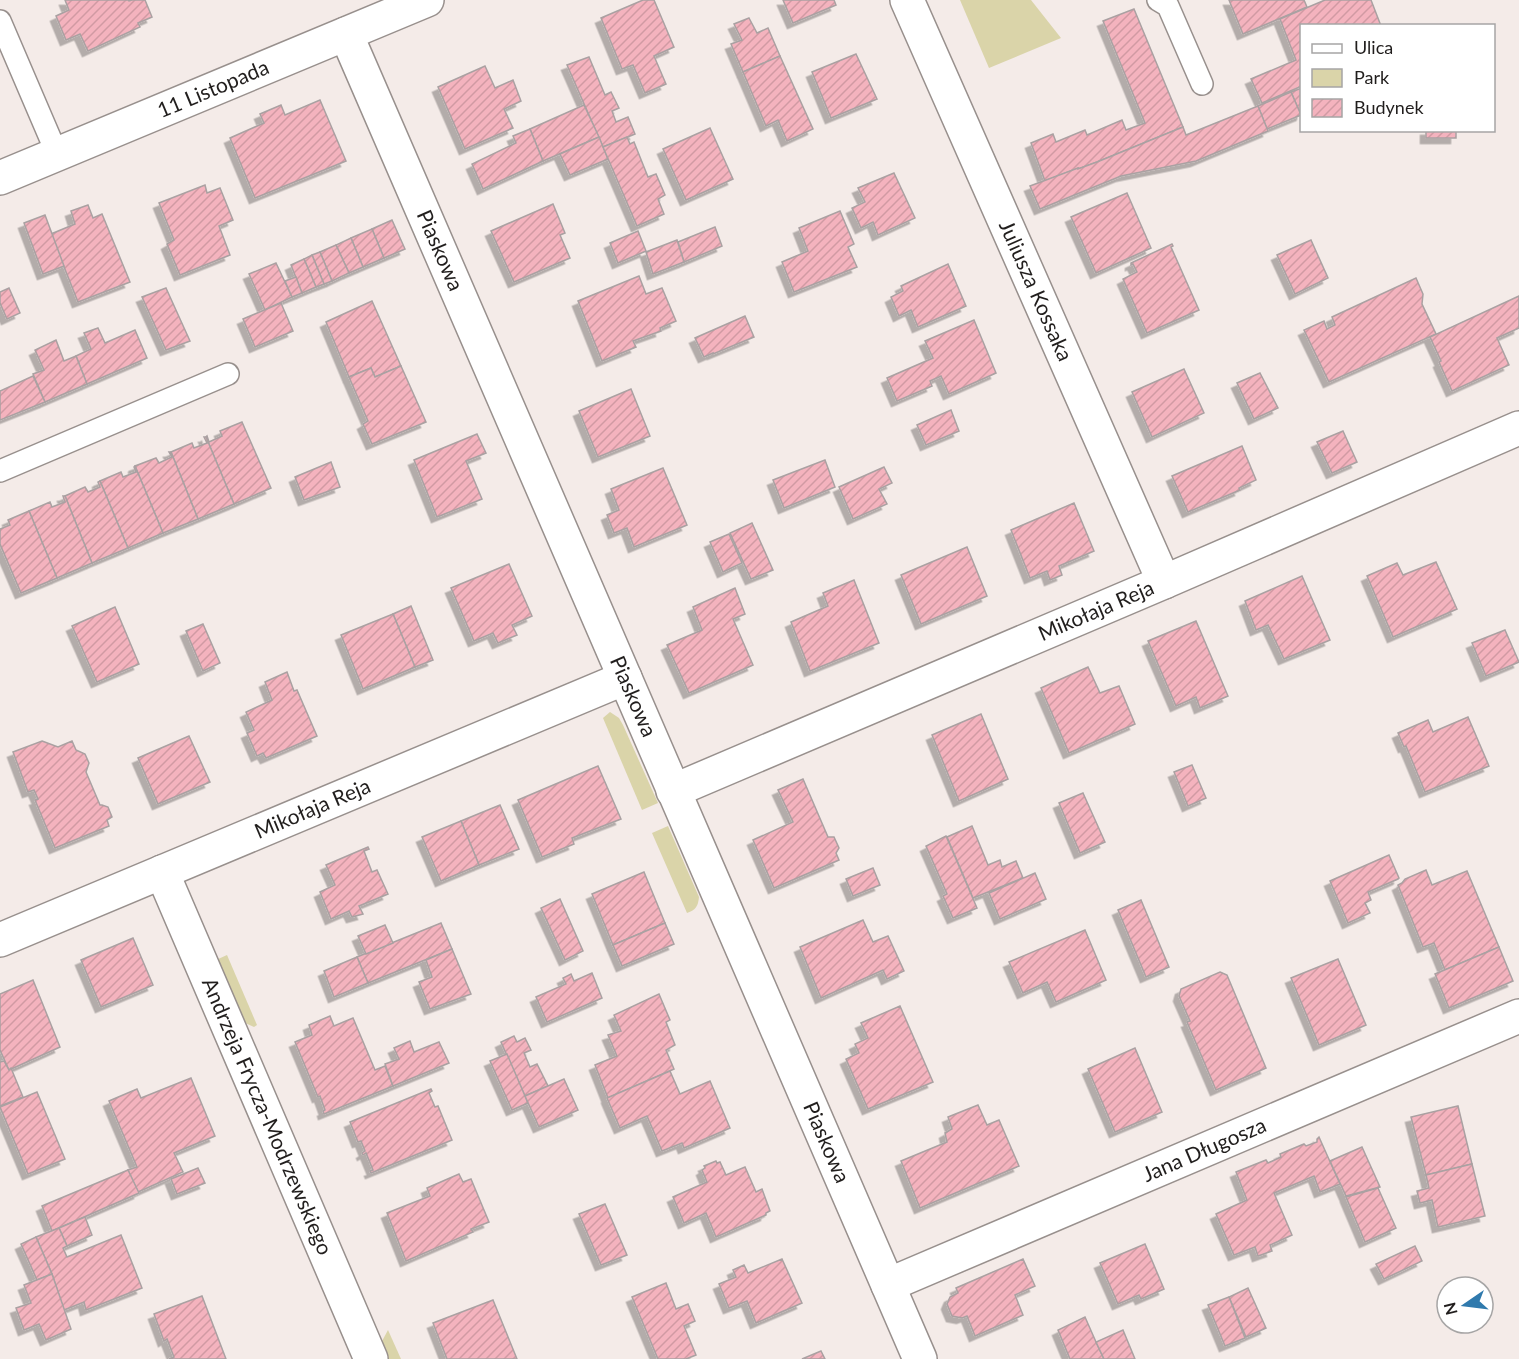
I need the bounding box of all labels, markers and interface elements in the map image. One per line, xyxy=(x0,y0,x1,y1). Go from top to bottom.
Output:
legend xyxy=(1300,24,1495,132)
text: Ulica xyxy=(1354,36,1393,58)
street label: 11 Listopada xyxy=(153,53,272,122)
text: Park xyxy=(1354,66,1390,88)
text: Budynek xyxy=(1354,96,1424,118)
street label: Piaskowa xyxy=(413,206,470,294)
street label: Juliusza Kossaka xyxy=(995,216,1079,365)
street label: Mikołaja Reja xyxy=(1034,574,1157,645)
street label: Piaskowa xyxy=(606,652,663,740)
street label: Mikołaja Reja xyxy=(250,772,374,843)
street label: Andrzeja Frycza-Modrzewskiego xyxy=(198,973,339,1258)
street label: Piaskowa xyxy=(799,1098,856,1186)
street label: Jana Długosza xyxy=(1138,1111,1270,1186)
north arrow xyxy=(1435,1275,1495,1335)
text: N xyxy=(1439,1300,1461,1317)

